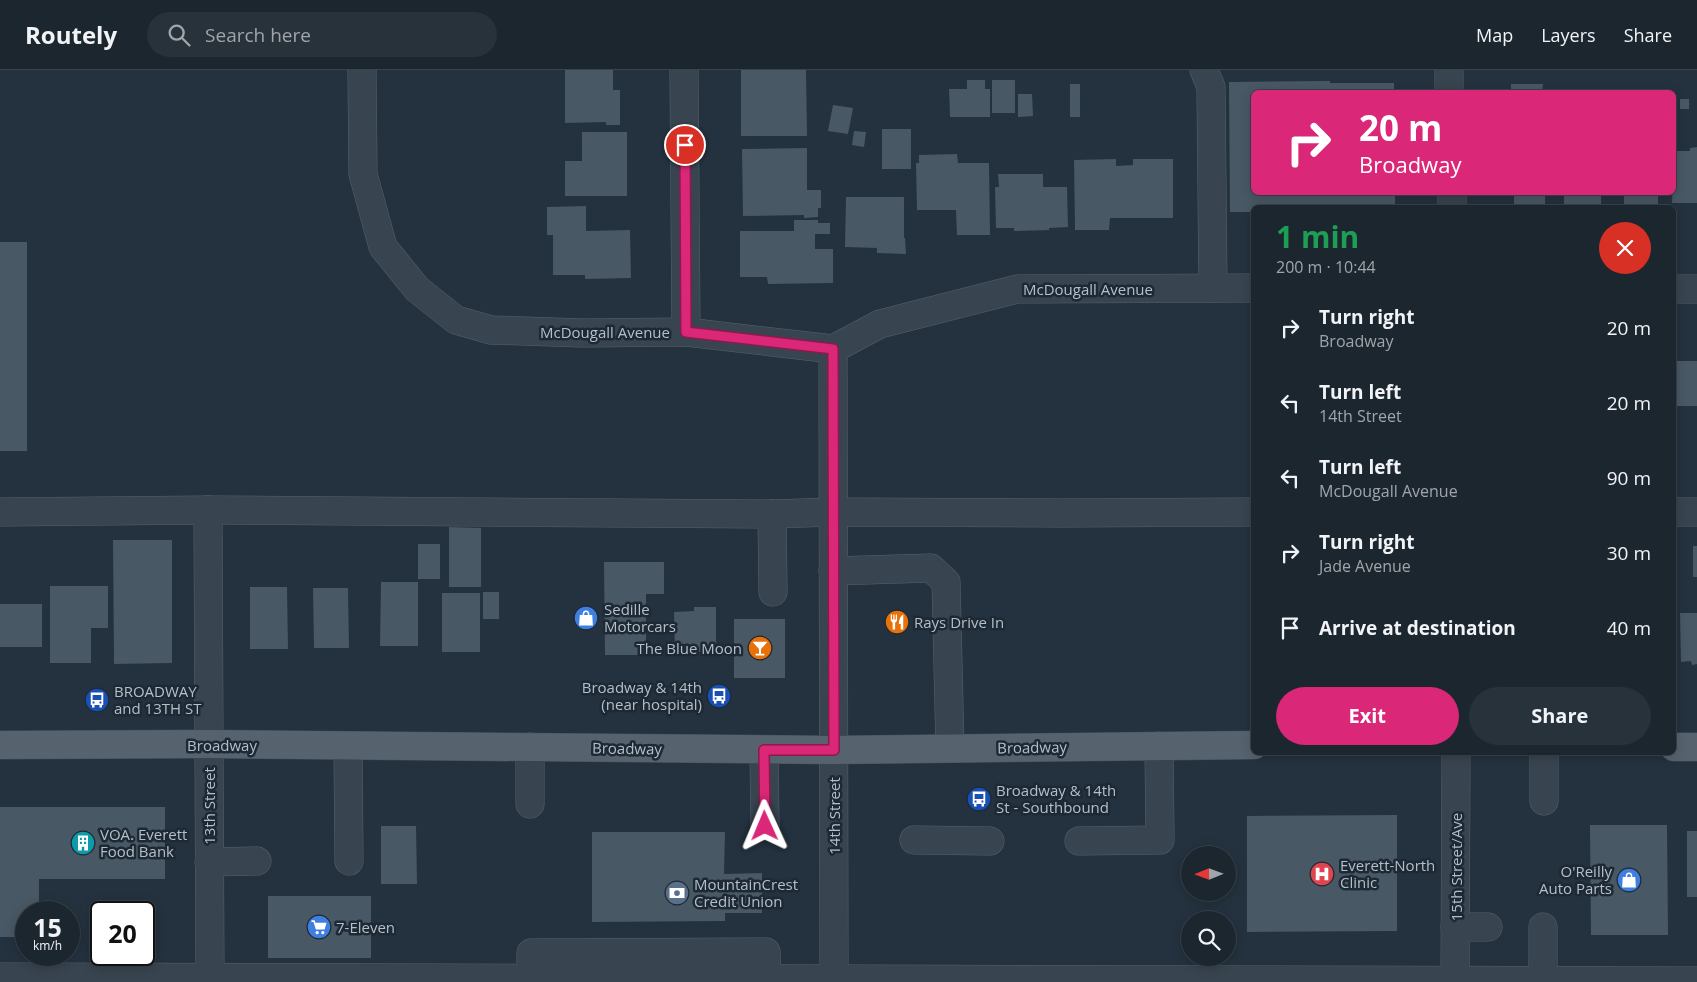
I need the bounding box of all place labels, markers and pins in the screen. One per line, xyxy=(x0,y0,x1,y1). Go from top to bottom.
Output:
pin xyxy=(664,124,706,166)
place label: Sedille Motorcars xyxy=(604,599,676,636)
shop icon: Sedille Motorcars xyxy=(573,605,599,631)
restaurant icon: Rays Drive In xyxy=(884,609,910,635)
place label: Rays Drive In xyxy=(914,612,1004,632)
bar icon: The Blue Moon xyxy=(747,635,773,661)
place label: The Blue Moon xyxy=(636,638,742,658)
place label: Broadway & 14th (near hospital) xyxy=(582,677,702,714)
place label: BROADWAY and 13TH ST xyxy=(114,681,202,718)
bus stop icon: Broadway & 14th (near hospital) xyxy=(706,683,732,709)
bus stop icon: BROADWAY and 13TH ST xyxy=(84,687,110,713)
place label: Broadway & 14th St - Southbound xyxy=(996,780,1116,817)
bus stop icon: Broadway & 14th St - Southbound xyxy=(966,786,992,812)
place label: VOA. Everett Food Bank xyxy=(100,824,187,861)
building icon: VOA. Everett Food Bank xyxy=(70,830,96,856)
place label: Everett-North Clinic xyxy=(1340,855,1435,892)
hospital icon: Everett-North Clinic xyxy=(1309,861,1335,887)
place label: O'Reilly Auto Parts xyxy=(1539,861,1612,898)
shop icon: O'Reilly Auto Parts xyxy=(1616,867,1642,893)
place label: MountainCrest Credit Union xyxy=(694,874,798,911)
bank icon: MountainCrest Credit Union xyxy=(664,880,690,906)
supermarket icon: 7-Eleven xyxy=(306,914,332,940)
place label: 7-Eleven xyxy=(336,917,395,937)

